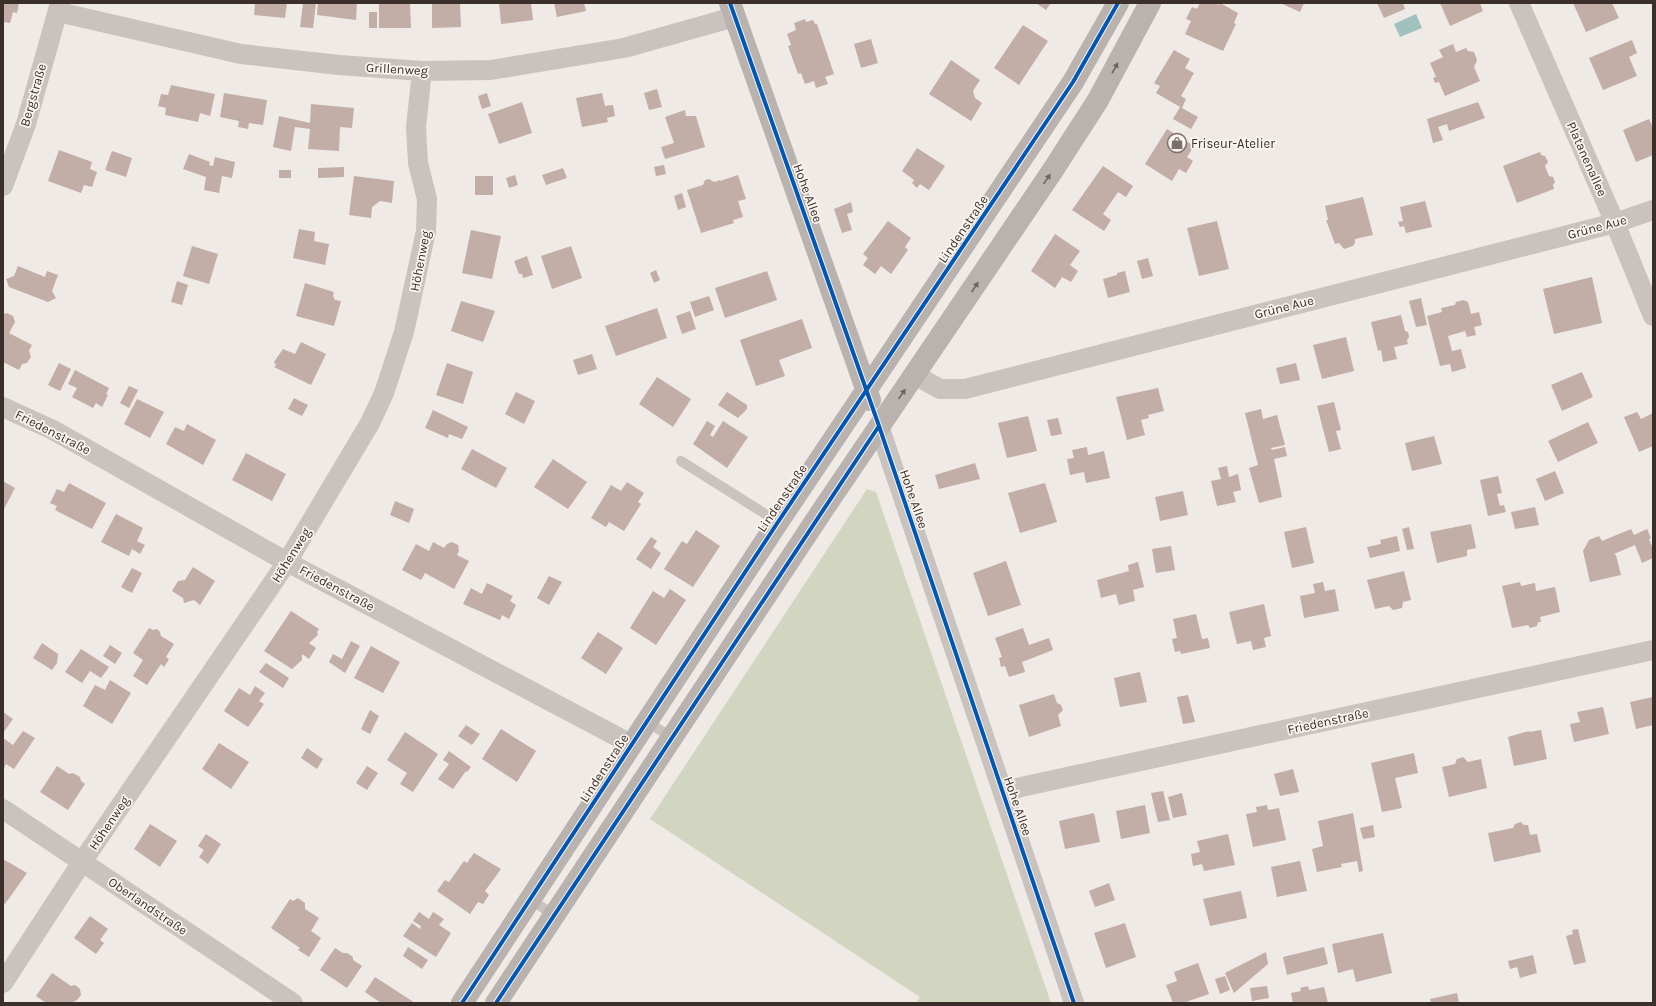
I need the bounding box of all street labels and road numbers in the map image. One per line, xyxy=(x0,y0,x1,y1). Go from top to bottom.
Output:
street label: Grillenweg xyxy=(366,60,429,78)
street label: Bergstraße xyxy=(17,61,49,128)
street label: Platanenallee xyxy=(1564,119,1610,199)
street label: Hohe Allee xyxy=(790,162,826,225)
street label: Lindenstraße xyxy=(935,192,991,266)
street label: Grüne Aue xyxy=(1566,212,1629,242)
street label: Höhenweg xyxy=(407,229,433,293)
street label: Grüne Aue xyxy=(1253,292,1316,322)
street label: Friedenstraße xyxy=(13,407,93,458)
street label: Lindenstraße xyxy=(754,461,810,535)
street label: Hohe Allee xyxy=(897,467,931,531)
street label: Höhenweg xyxy=(268,524,314,585)
street label: Friedenstraße xyxy=(297,562,377,614)
street label: Friedenstraße xyxy=(1286,705,1370,737)
street label: Lindenstraße xyxy=(576,731,632,805)
street label: Hohe Allee xyxy=(1001,774,1035,838)
street label: Höhenweg xyxy=(86,793,133,853)
street label: Oberlandstraße xyxy=(106,874,191,938)

